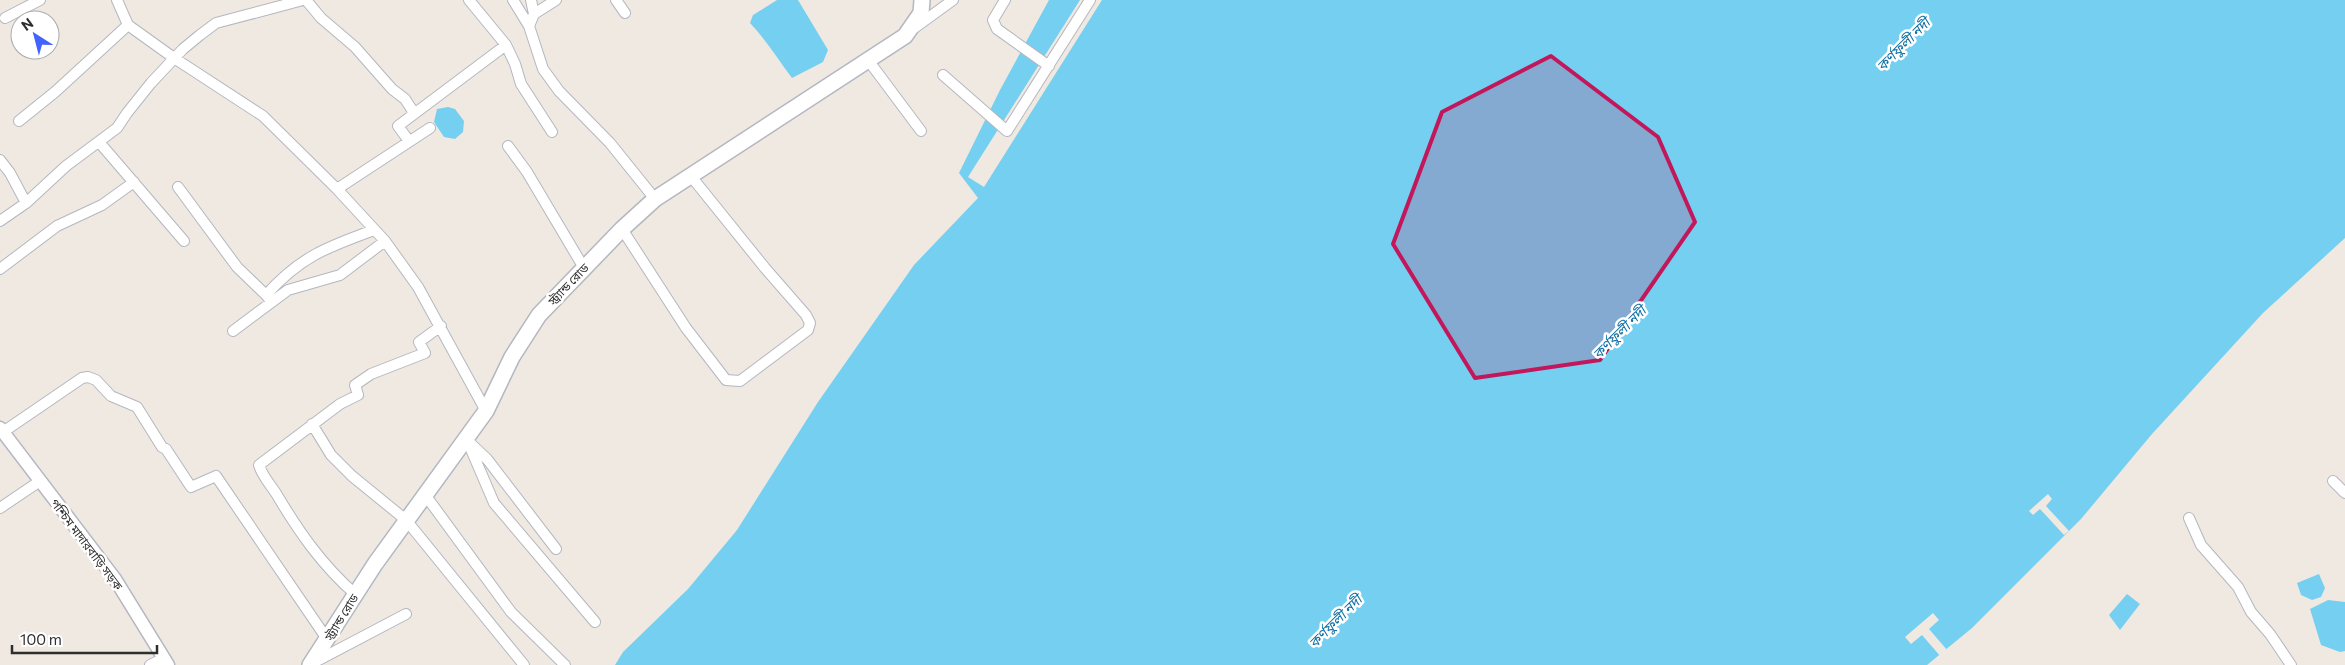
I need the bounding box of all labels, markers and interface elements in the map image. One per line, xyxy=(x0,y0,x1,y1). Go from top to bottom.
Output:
north arrow xyxy=(10,10,60,60)
water label: কর্ণফুলী নদী xyxy=(1873,12,1936,75)
text: N xyxy=(18,14,36,34)
street label: স্ট্র্যান্ড রোড xyxy=(544,260,591,308)
water label: কর্ণফুলী নদী xyxy=(1589,300,1652,363)
street label: পশ্চিম মাদারবাড়ি সড়ক xyxy=(47,496,126,593)
water label: কর্ণফুলী নদী xyxy=(1305,589,1368,652)
street label: স্ট্র্যান্ড রোড xyxy=(321,591,361,644)
scale bar xyxy=(12,622,158,654)
text: 100 m xyxy=(20,630,62,648)

